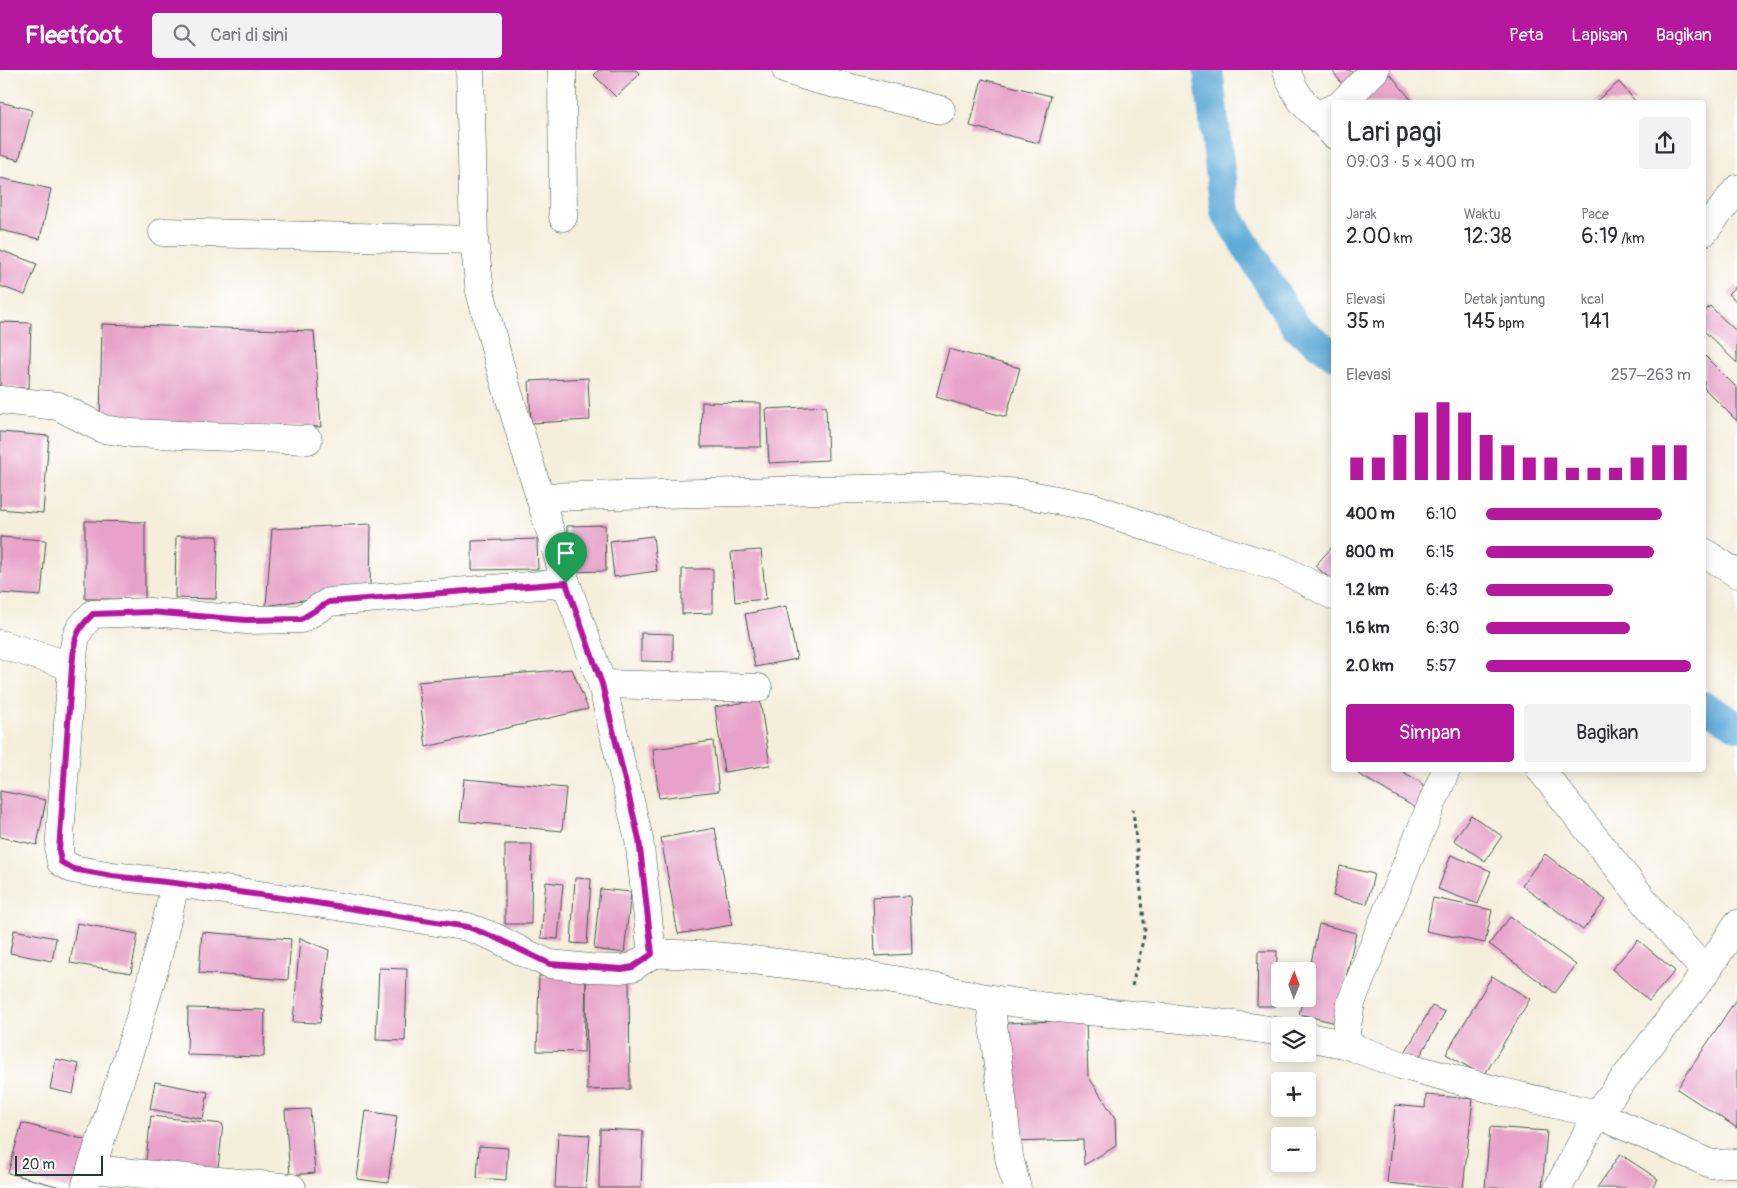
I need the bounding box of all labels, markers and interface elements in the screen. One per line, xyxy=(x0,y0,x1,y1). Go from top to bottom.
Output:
search box xyxy=(152,13,502,58)
text: Fleetfoot xyxy=(25,21,122,50)
icon: search xyxy=(170,21,198,49)
text: Cari di sini xyxy=(210,23,288,47)
text: Peta xyxy=(1509,24,1543,47)
text: Lapisan xyxy=(1571,24,1628,47)
text: Bagikan xyxy=(1656,24,1712,47)
text: Lari pagi xyxy=(1346,115,1441,150)
button: share xyxy=(1639,117,1691,169)
text: 09:03 · 5 × 400 m xyxy=(1346,152,1475,172)
text: Jarak xyxy=(1346,206,1377,223)
text: Waktu xyxy=(1464,206,1501,223)
text: Pace xyxy=(1581,206,1609,223)
text: 2.00 xyxy=(1346,223,1391,250)
text: 12:38 xyxy=(1464,223,1512,250)
text: 6:19 xyxy=(1581,223,1618,250)
text: km xyxy=(1391,230,1412,247)
text: /km xyxy=(1618,230,1645,247)
text: Elevasi xyxy=(1346,291,1385,308)
text: Detak jantung xyxy=(1464,291,1545,308)
text: kcal xyxy=(1581,291,1604,308)
text: 35 xyxy=(1346,308,1369,335)
text: 145 xyxy=(1464,308,1495,335)
text: 141 xyxy=(1581,308,1610,335)
text: m xyxy=(1369,315,1385,332)
text: bpm xyxy=(1495,315,1524,332)
text: Elevasi xyxy=(1346,365,1391,385)
text: 257–263 m xyxy=(1611,365,1691,385)
text: 400 m xyxy=(1346,504,1395,524)
text: 6:10 xyxy=(1426,504,1457,524)
pin xyxy=(545,532,587,583)
icon: arrive xyxy=(552,539,580,567)
text: 800 m xyxy=(1346,542,1394,562)
text: 6:15 xyxy=(1426,542,1455,562)
text: 1.2 km xyxy=(1346,580,1389,600)
text: 6:43 xyxy=(1426,580,1458,600)
text: 1.6 km xyxy=(1346,618,1389,638)
text: 6:30 xyxy=(1426,618,1459,638)
text: 2.0 km xyxy=(1346,656,1394,676)
text: 5:57 xyxy=(1426,656,1456,676)
button: Simpan xyxy=(1346,704,1514,762)
button: Bagikan xyxy=(1524,704,1691,762)
north arrow xyxy=(1271,962,1316,1008)
map controls xyxy=(1271,962,1316,1172)
button: layers xyxy=(1271,1017,1316,1062)
button: + xyxy=(1271,1072,1316,1117)
button: − xyxy=(1271,1127,1316,1172)
scale bar xyxy=(15,1153,102,1176)
text: 20 m xyxy=(22,1156,55,1173)

